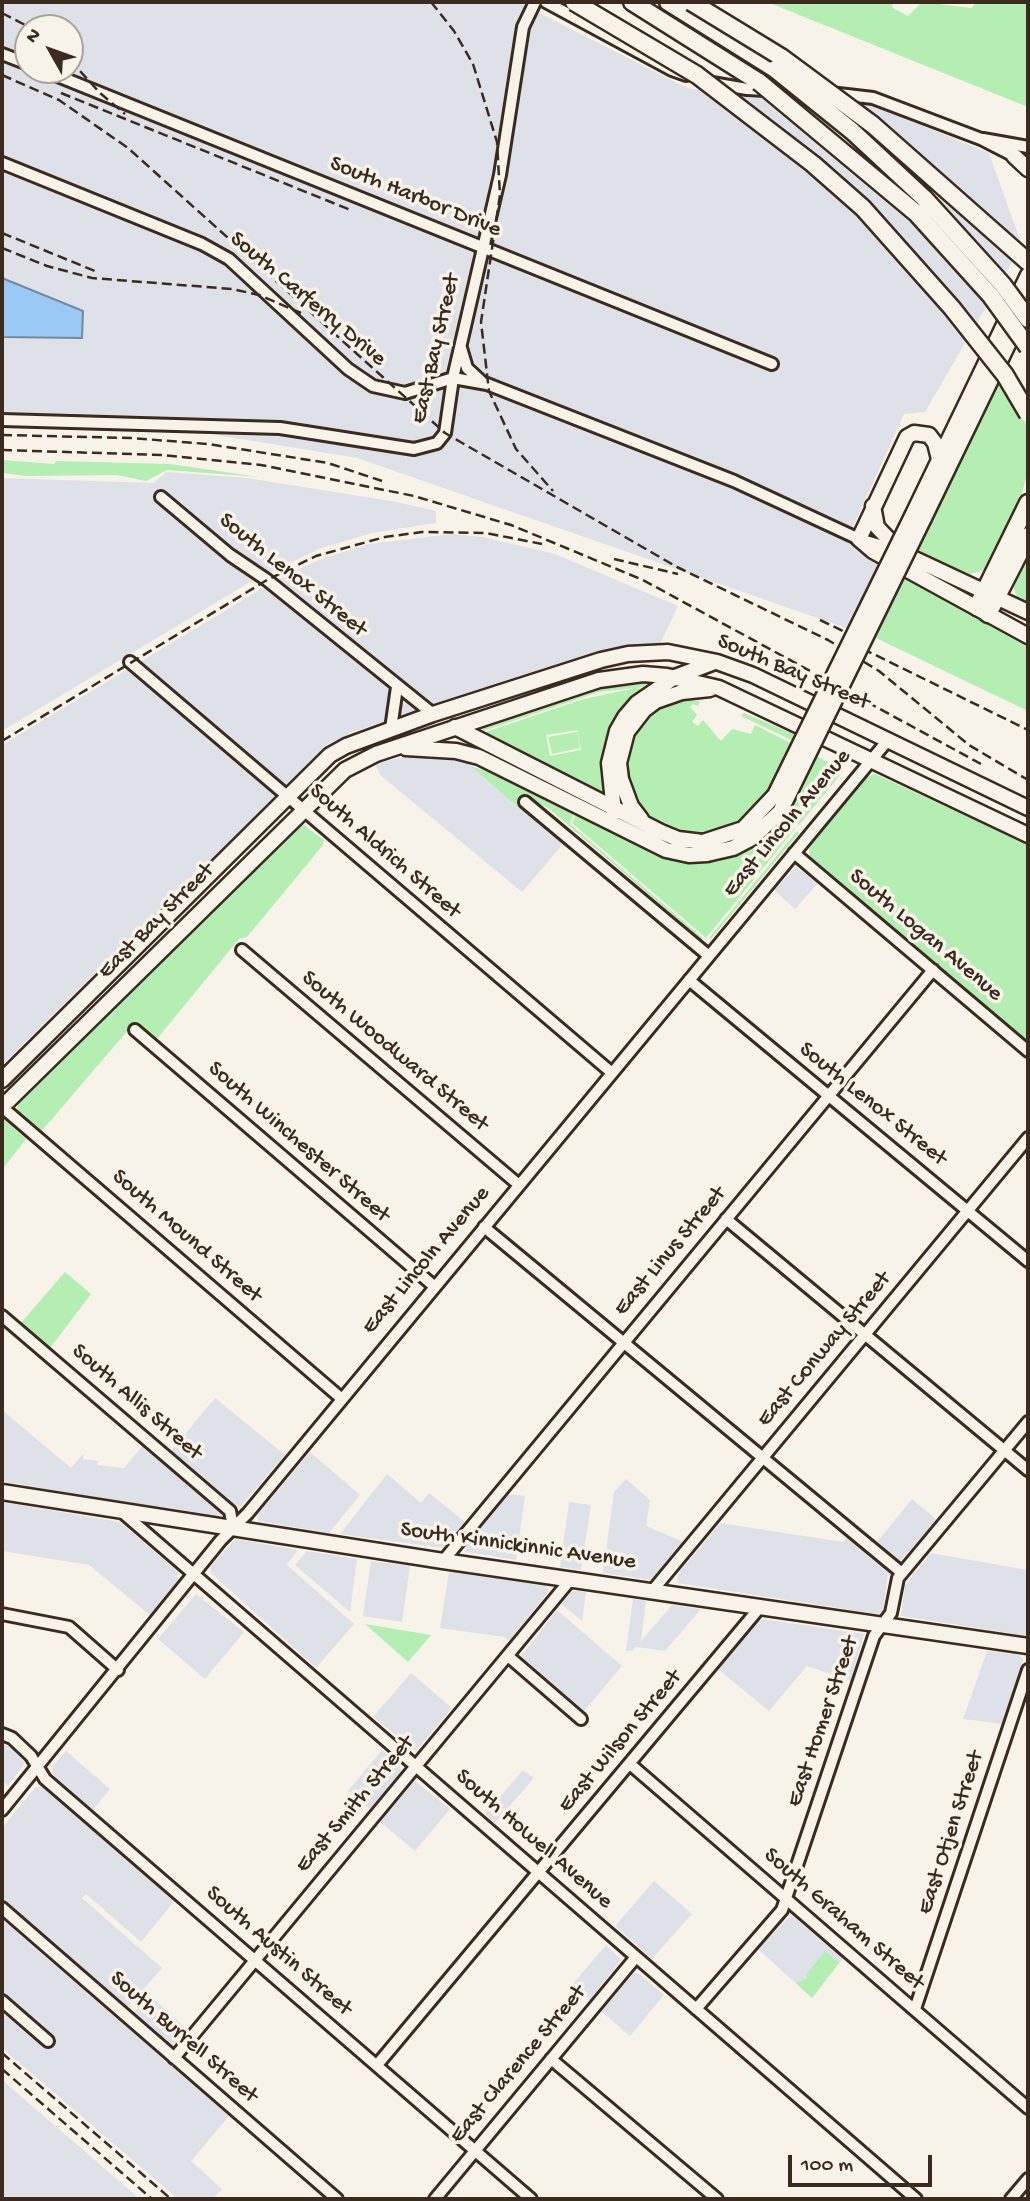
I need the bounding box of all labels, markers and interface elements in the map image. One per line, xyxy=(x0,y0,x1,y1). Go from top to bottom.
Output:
north arrow xyxy=(14,14,84,84)
text: N xyxy=(21,24,47,49)
street label: South Harbor Drive xyxy=(325,151,505,245)
street label: South Carferry Drive xyxy=(223,226,391,374)
street label: East Bay Street xyxy=(406,271,468,427)
street label: South Lenox Street xyxy=(212,508,372,644)
street label: South Bay Street xyxy=(712,628,874,718)
street label: East Lincoln Avenue xyxy=(718,744,858,904)
street label: South Aldrich Street xyxy=(302,778,466,926)
street label: East Bay Street xyxy=(93,858,221,986)
street label: South Logan Avenue xyxy=(842,864,1008,1008)
street label: South Woodward Street xyxy=(295,965,493,1139)
street label: South Lenox Street xyxy=(792,1037,952,1173)
street label: South Winchester Street xyxy=(201,1056,395,1230)
street label: South Mound Street xyxy=(105,1164,267,1310)
street label: East Lincoln Avenue xyxy=(357,1181,497,1341)
street label: East Linus Street xyxy=(609,1182,733,1322)
street label: East Conway Street xyxy=(752,1267,898,1433)
street label: South Allis Street xyxy=(65,1339,207,1467)
street label: South Kinnickinnic Avenue xyxy=(399,1517,637,1577)
street label: East Homer Street xyxy=(782,1633,866,1811)
street label: East Wilson Street xyxy=(553,1665,689,1819)
street label: East Smith Street xyxy=(291,1731,421,1879)
street label: East Otjen Street xyxy=(913,1748,991,1918)
street label: South Howell Avenue xyxy=(448,1764,618,1916)
street label: South Graham Street xyxy=(757,1843,929,1997)
street label: South Austin Street xyxy=(199,1881,357,2023)
street label: South Burrell Street xyxy=(103,1966,263,2110)
street label: East Clarence Street xyxy=(445,1980,593,2150)
scale bar xyxy=(792,2142,936,2186)
text: 100 m xyxy=(801,2154,853,2179)

